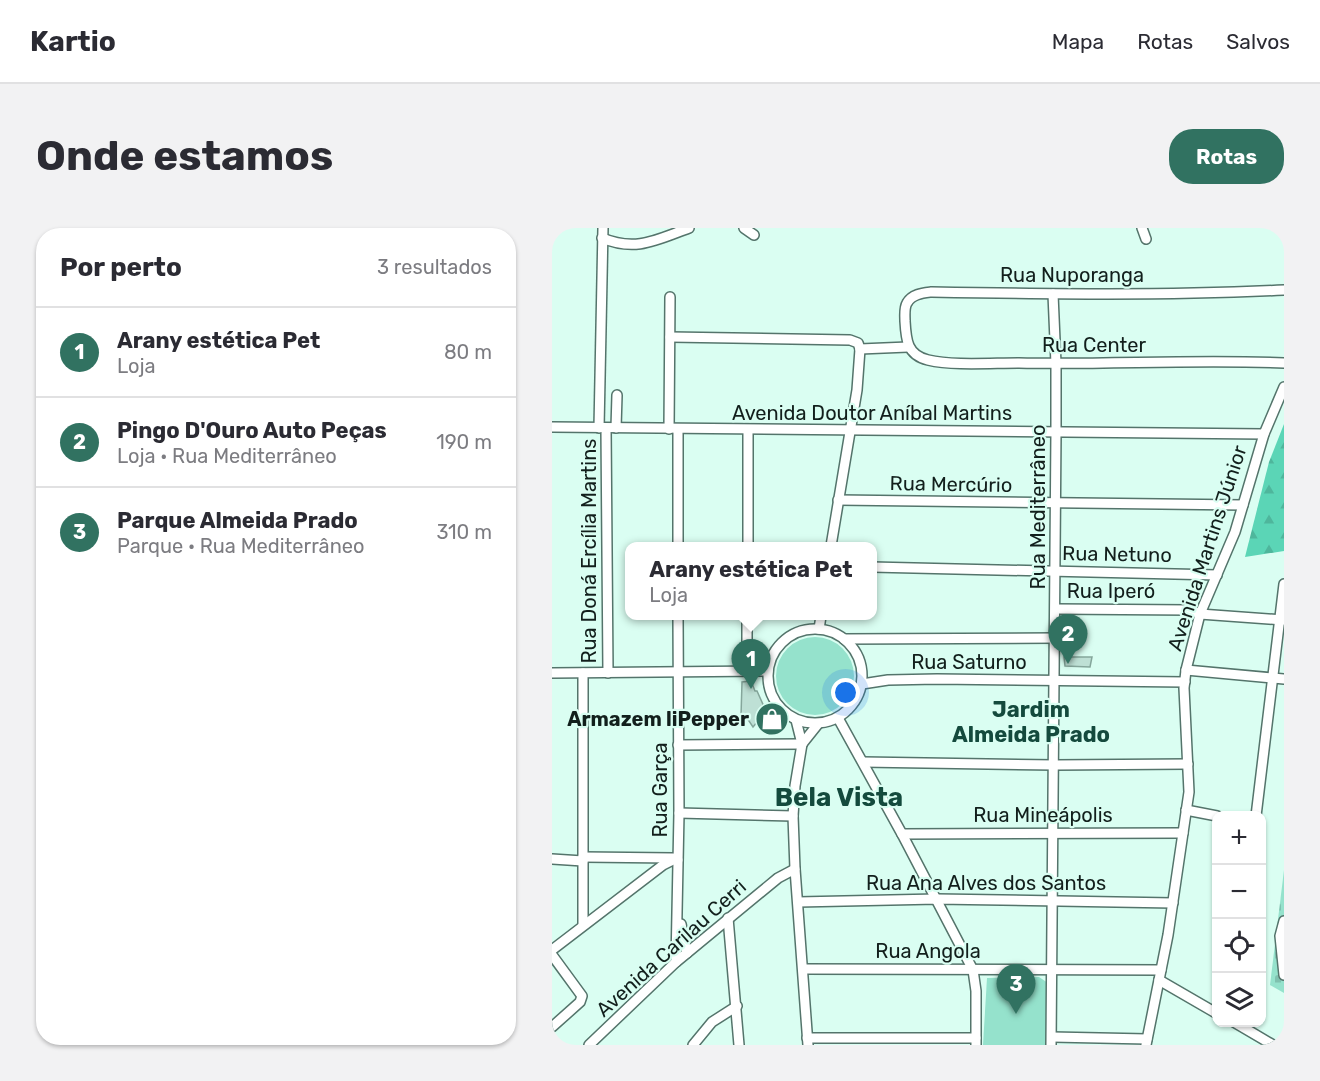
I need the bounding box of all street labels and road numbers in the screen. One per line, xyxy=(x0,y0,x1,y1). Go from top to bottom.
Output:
street label: Rua Nuporanga xyxy=(1000,263,1144,287)
street label: Rua Center xyxy=(1042,333,1146,357)
street label: Avenida Doutor Aníbal Martins xyxy=(732,401,1012,425)
street label: Rua Mediterrâneo xyxy=(1026,425,1050,589)
street label: Rua Doná Ercília Martins xyxy=(577,438,601,664)
street label: Avenida Martins Júnior xyxy=(1162,442,1252,654)
street label: Rua Mercúrio xyxy=(890,471,1012,497)
street label: Rua Netuno xyxy=(1062,541,1172,567)
street label: Rua Iperó xyxy=(1067,579,1155,603)
street label: Rua Saturno xyxy=(911,650,1027,674)
street label: Rua Garça xyxy=(648,742,672,838)
street label: Rua Mineápolis xyxy=(973,803,1113,827)
street label: Rua Ana Alves dos Santos xyxy=(866,871,1106,895)
street label: Avenida Carilau Cerri xyxy=(591,874,751,1022)
street label: Rua Angola xyxy=(875,939,981,963)

